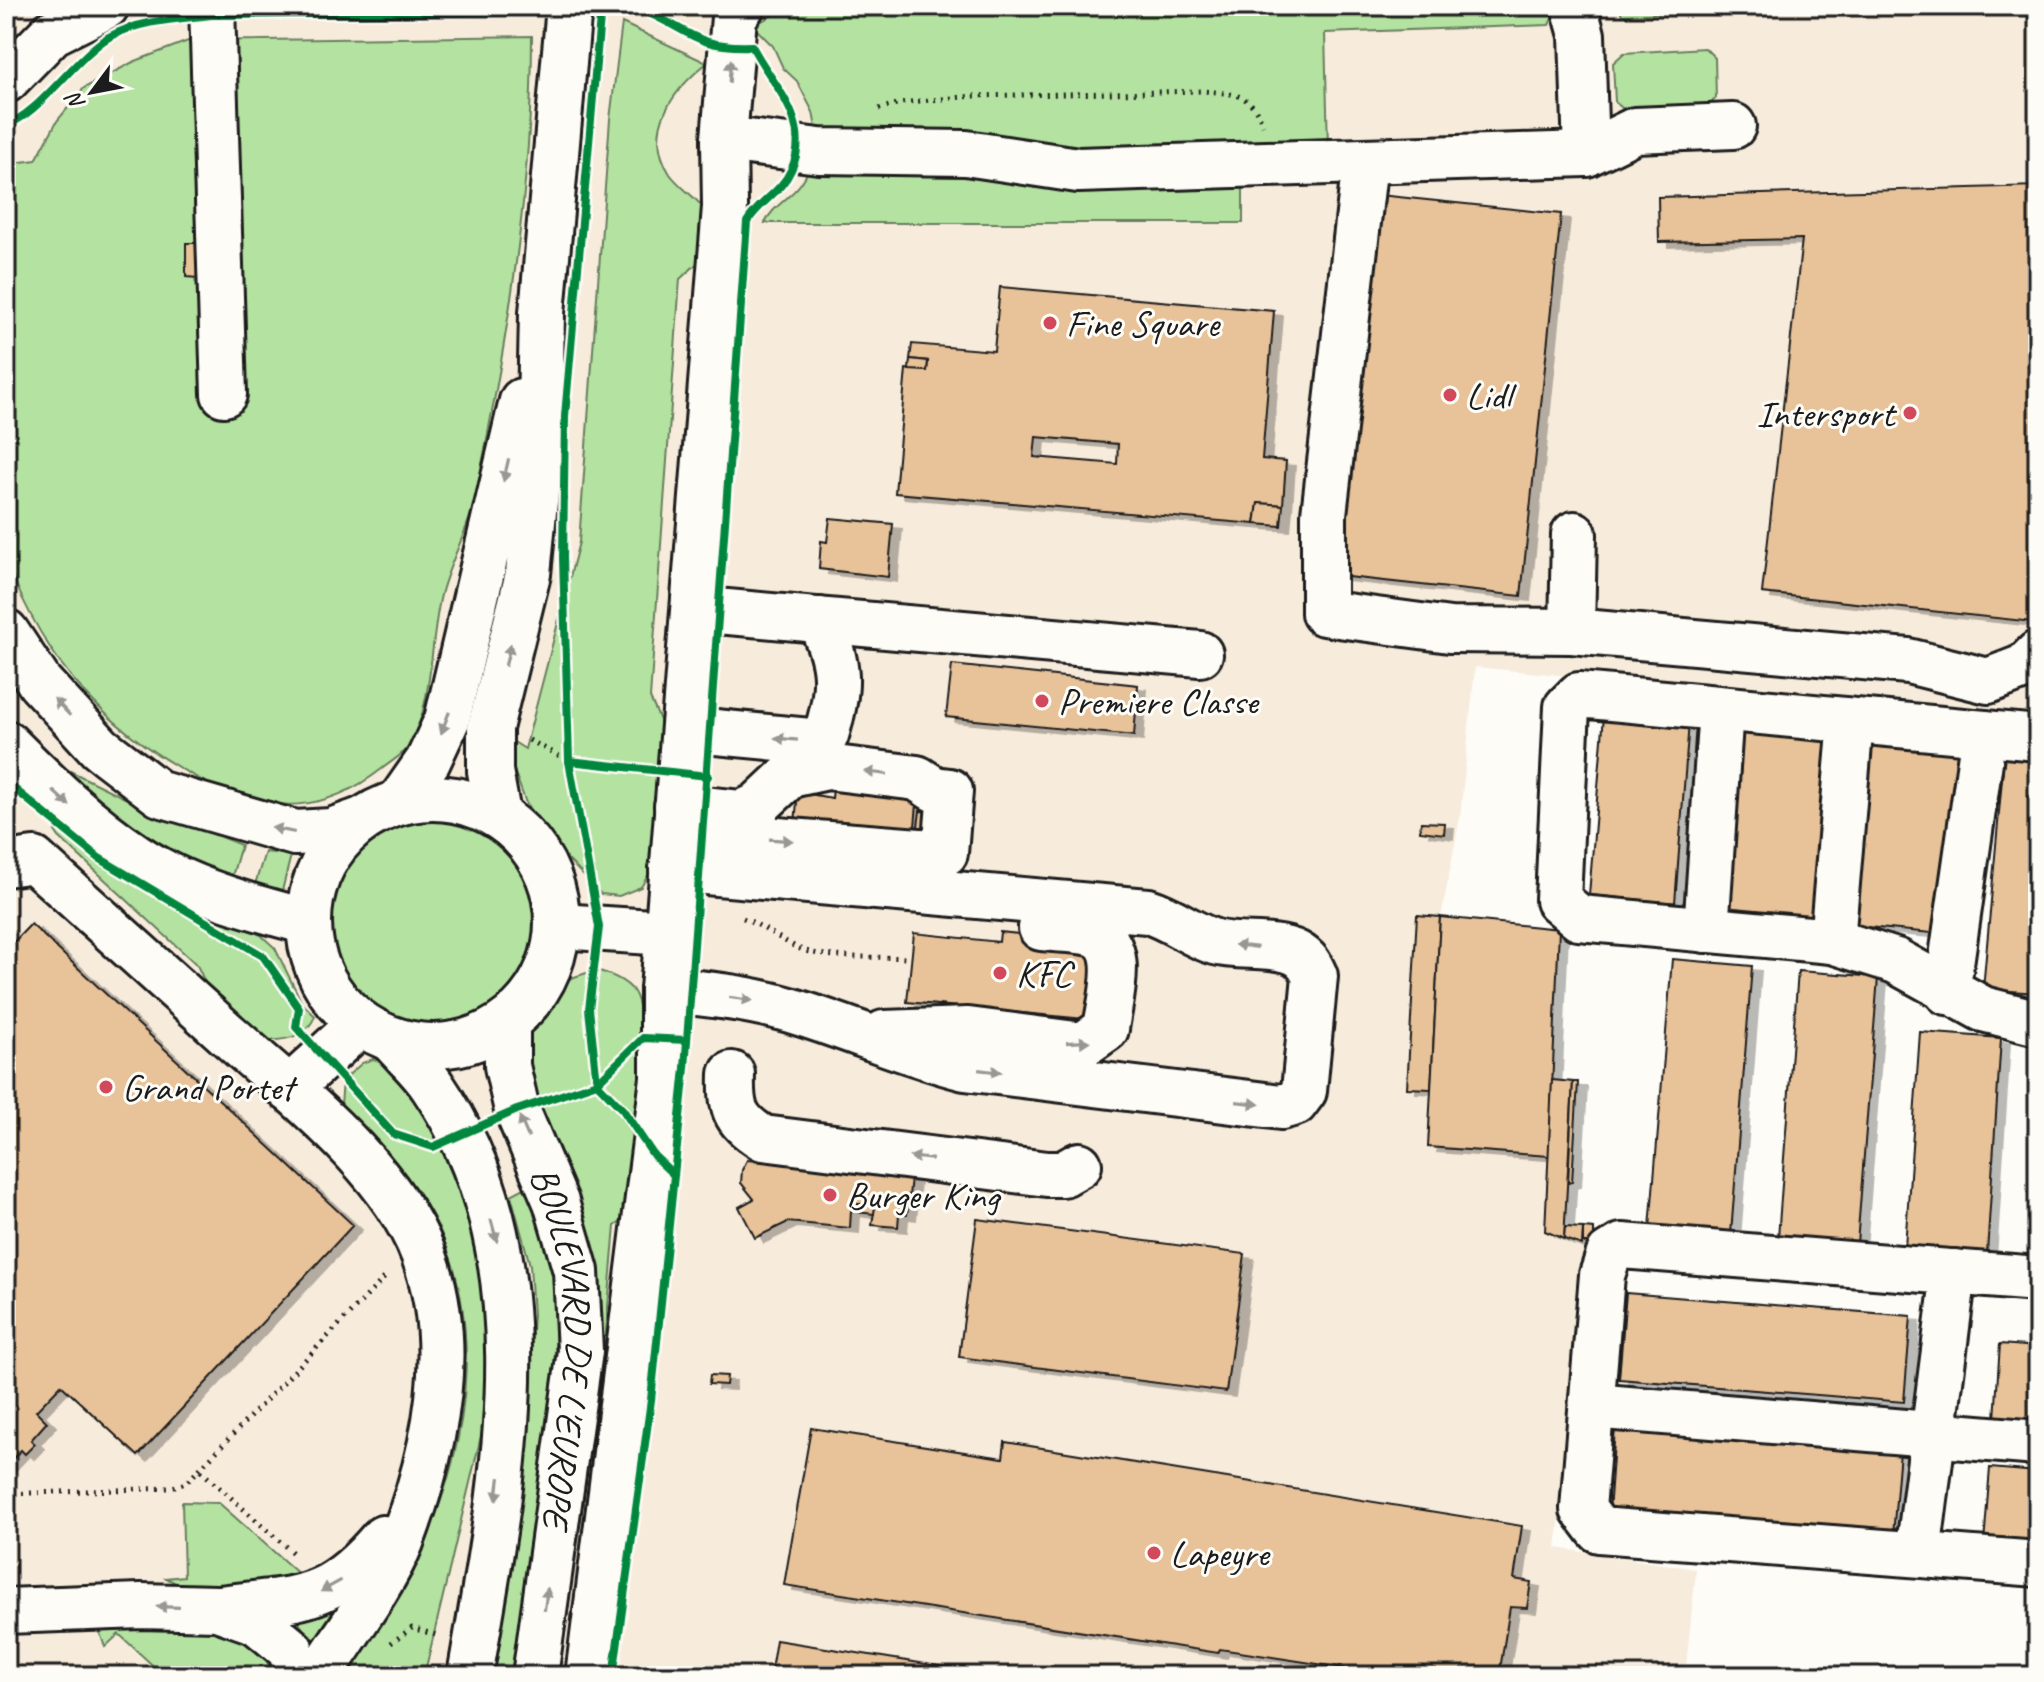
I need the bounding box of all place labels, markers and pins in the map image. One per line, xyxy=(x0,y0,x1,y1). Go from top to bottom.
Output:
place label: Fine Square xyxy=(1066,300,1222,347)
marker: Fine Square xyxy=(1041,314,1059,332)
place label: Lidl xyxy=(1466,372,1518,419)
marker: Lidl xyxy=(1441,386,1459,404)
place label: Intersport xyxy=(1756,390,1897,437)
marker: Intersport xyxy=(1901,404,1919,422)
place label: Premiere Classe xyxy=(1058,678,1260,725)
marker: Premiere Classe xyxy=(1033,692,1051,710)
place label: KFC xyxy=(1016,950,1076,997)
marker: KFC xyxy=(991,964,1009,982)
place label: Grand Portet xyxy=(122,1064,299,1111)
marker: Grand Portet xyxy=(97,1078,115,1096)
place label: Burger King xyxy=(846,1172,1001,1219)
marker: Burger King xyxy=(821,1186,839,1204)
place label: Lapeyre xyxy=(1170,1530,1271,1577)
marker: Lapeyre xyxy=(1145,1544,1163,1562)

